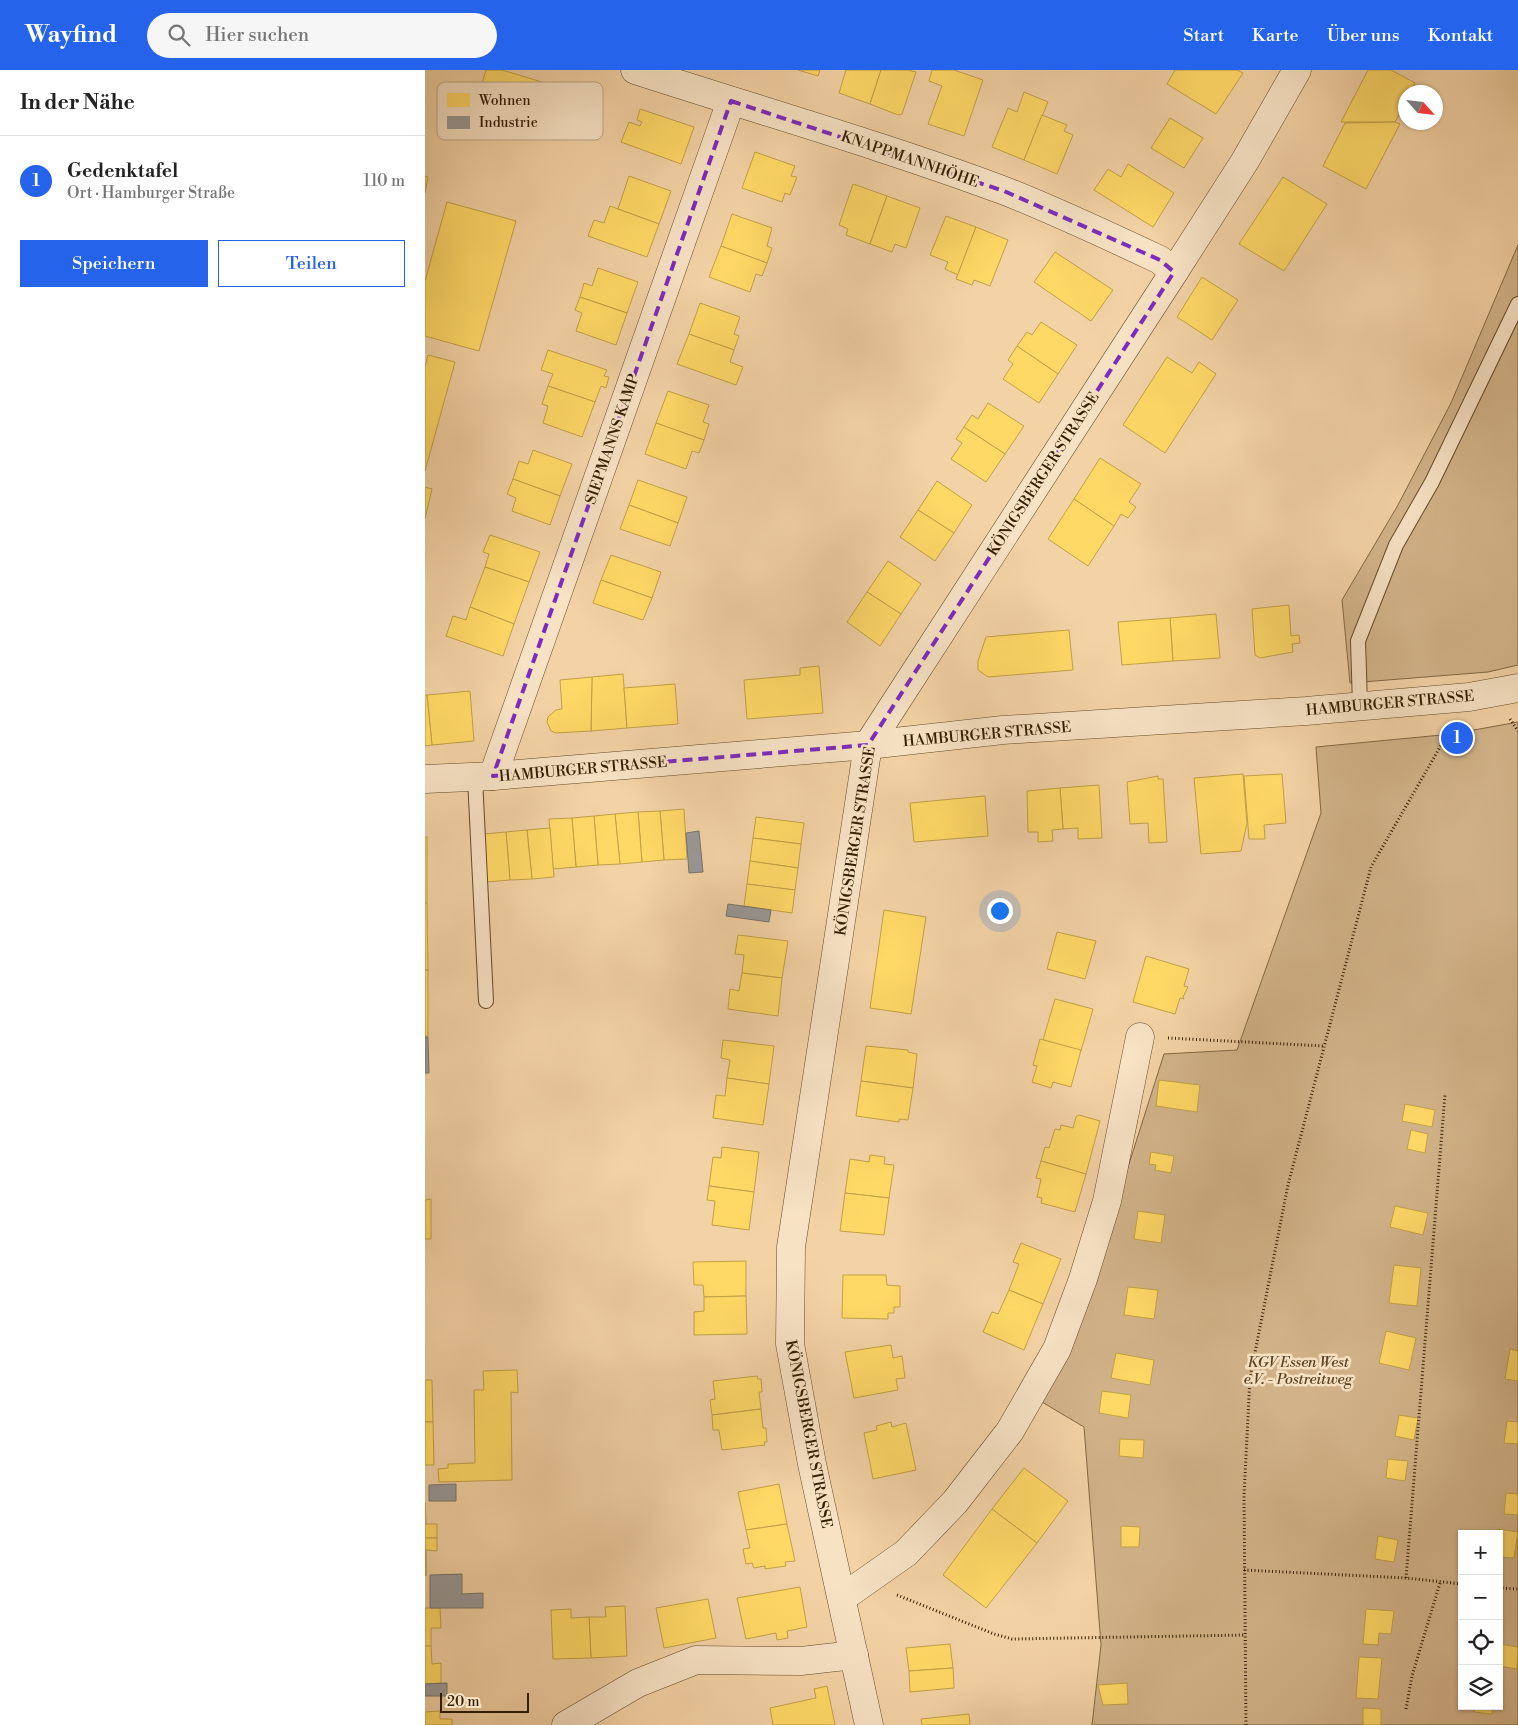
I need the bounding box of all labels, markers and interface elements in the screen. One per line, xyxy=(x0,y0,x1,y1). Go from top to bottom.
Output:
search box xyxy=(147,13,497,58)
text: Wayfind xyxy=(25,20,117,50)
icon: search xyxy=(165,21,193,49)
text: Hier suchen xyxy=(205,23,309,47)
text: Start xyxy=(1183,24,1224,47)
text: Karte xyxy=(1252,24,1299,47)
text: Über uns xyxy=(1327,24,1400,47)
text: Kontakt xyxy=(1428,24,1493,47)
legend xyxy=(437,82,603,140)
north arrow xyxy=(1398,85,1443,130)
text: In der Nähe xyxy=(20,90,135,116)
text: Wohnen xyxy=(478,92,531,110)
text: Industrie xyxy=(479,114,538,132)
street label: KNAPPMANNHÖHE xyxy=(838,126,982,192)
text: Gedenktafel xyxy=(67,159,178,183)
text: 1 xyxy=(32,171,40,191)
text: 110 m xyxy=(363,171,405,191)
text: Ort · Hamburger Straße xyxy=(67,183,235,203)
button: Speichern xyxy=(20,240,208,287)
button: Teilen xyxy=(218,240,405,287)
street label: SIEPMANNS KAMP xyxy=(581,371,644,507)
street label: KÖNIGSBERGER STRASSE xyxy=(982,388,1104,560)
street label: HAMBURGER STRASSE xyxy=(1305,687,1475,720)
street label: HAMBURGER STRASSE xyxy=(902,718,1072,751)
pin: 1 xyxy=(1441,719,1473,757)
street label: KÖNIGSBERGER STRASSE xyxy=(830,745,880,937)
street label: HAMBURGER STRASSE xyxy=(498,753,668,786)
your location xyxy=(987,898,1013,924)
street label: KÖNIGSBERGER STRASSE xyxy=(781,1338,837,1530)
park label: KGV Essen West e.V. - Postreitweg xyxy=(1244,1353,1354,1389)
map controls xyxy=(1458,1530,1503,1710)
button: + xyxy=(1458,1530,1503,1575)
button: − xyxy=(1458,1575,1503,1620)
button: locate xyxy=(1458,1620,1503,1665)
button: layers xyxy=(1458,1665,1503,1710)
scale bar xyxy=(440,1690,529,1713)
text: 20 m xyxy=(447,1693,479,1711)

